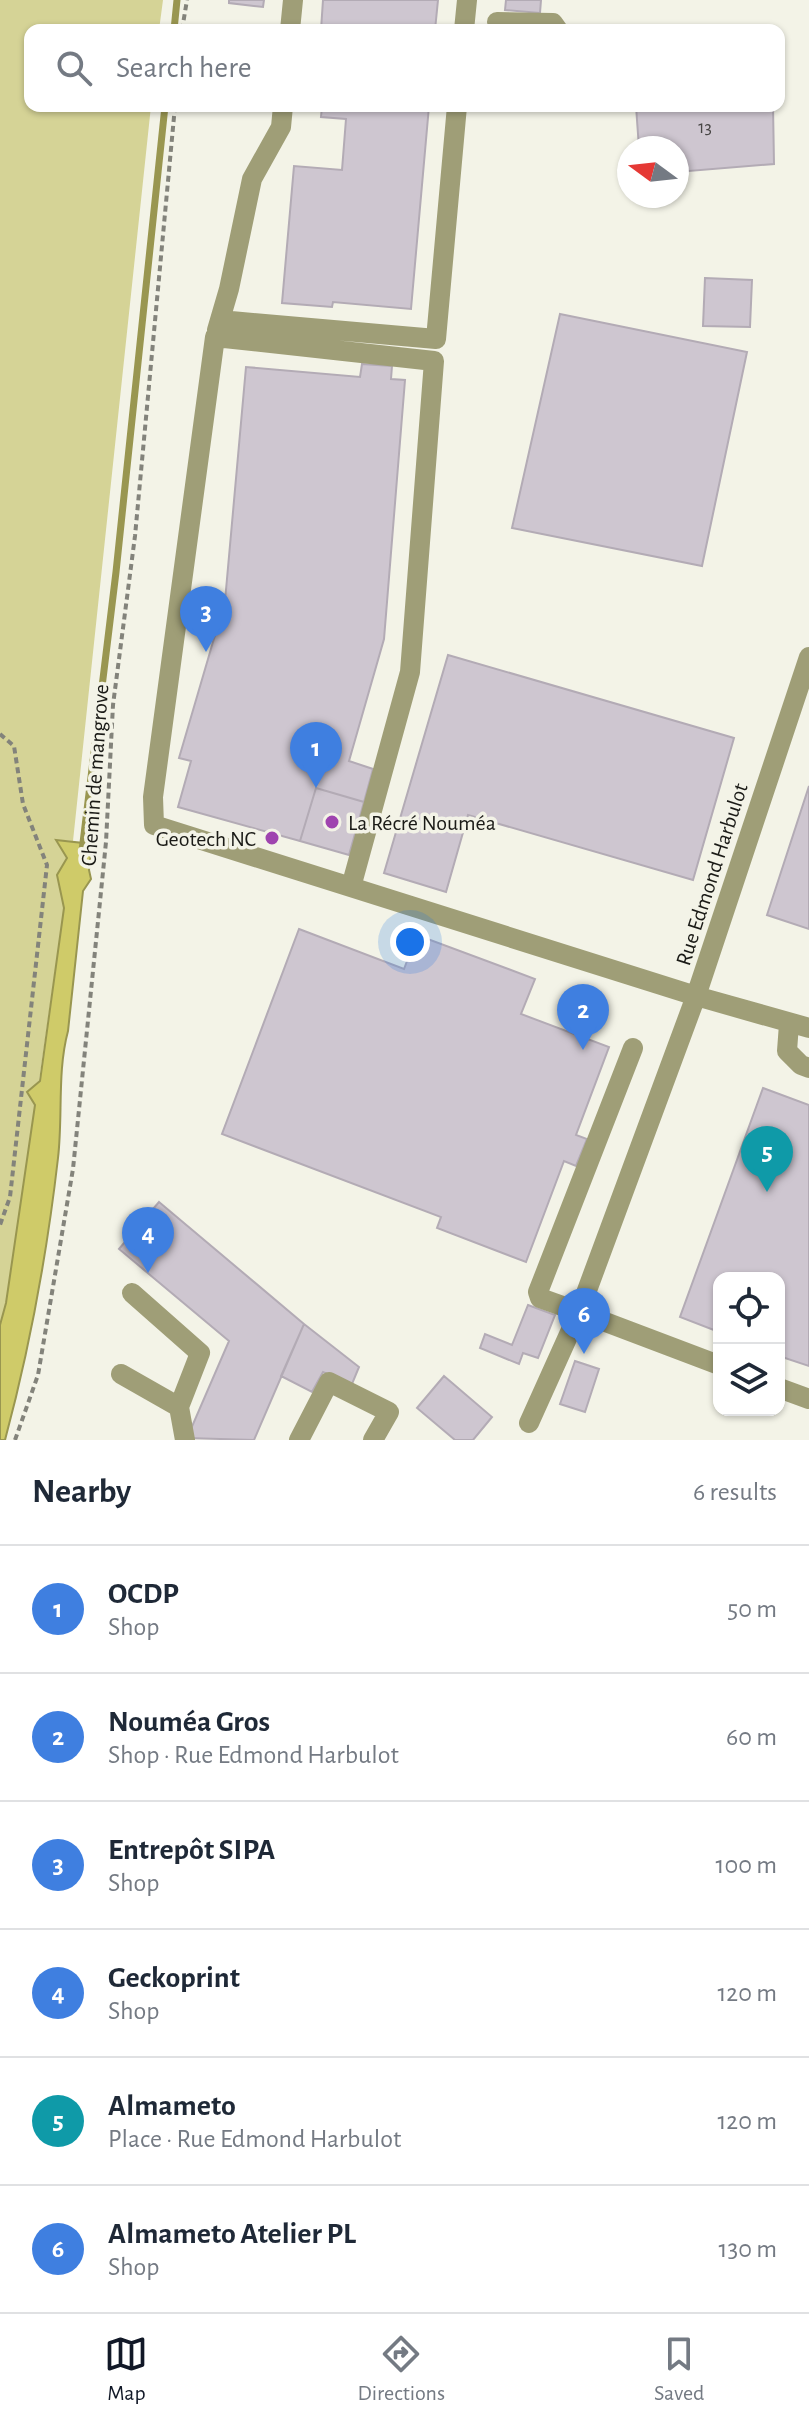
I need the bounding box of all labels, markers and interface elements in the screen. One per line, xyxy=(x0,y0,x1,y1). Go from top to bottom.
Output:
search box xyxy=(24,24,785,112)
icon: search xyxy=(52,46,96,90)
text: Search here xyxy=(116,53,252,83)
house number: 13 xyxy=(698,119,712,137)
north arrow xyxy=(617,136,689,208)
pin: 3 xyxy=(180,586,232,652)
street label: Chemin de mangrove xyxy=(78,683,112,867)
pin: 1 xyxy=(290,722,342,788)
street label: Rue Edmond Harbulot xyxy=(672,780,752,968)
place label: La Récré Nouméa xyxy=(348,812,496,834)
marker: La Récré Nouméa xyxy=(323,813,341,831)
place label: Geotech NC xyxy=(156,828,256,850)
marker: Geotech NC xyxy=(263,829,281,847)
your location xyxy=(390,922,430,962)
pin: 2 xyxy=(557,984,609,1050)
pin: 5 xyxy=(741,1126,793,1192)
pin: 4 xyxy=(122,1207,174,1273)
map controls xyxy=(713,1272,785,1416)
button: locate xyxy=(713,1272,785,1344)
pin: 6 xyxy=(558,1288,610,1354)
button: layers xyxy=(713,1344,785,1416)
text: Nearby xyxy=(32,1475,131,1509)
text: 6 results xyxy=(693,1479,777,1505)
text: OCDP xyxy=(108,1579,179,1609)
text: 1 xyxy=(53,1596,63,1622)
text: 50 m xyxy=(727,1596,777,1622)
text: Shop xyxy=(108,1614,160,1640)
text: Nouméa Gros xyxy=(108,1707,270,1737)
text: 2 xyxy=(52,1724,64,1750)
text: 60 m xyxy=(726,1724,777,1750)
text: Shop · Rue Edmond Harbulot xyxy=(108,1742,399,1768)
text: Entrepôt SIPA xyxy=(108,1835,275,1865)
text: 3 xyxy=(52,1852,64,1878)
text: 100 m xyxy=(716,1852,777,1878)
text: Shop xyxy=(108,1870,160,1896)
text: Geckoprint xyxy=(108,1963,240,1993)
text: 4 xyxy=(51,1980,65,2006)
text: 120 m xyxy=(717,1980,777,2006)
text: Shop xyxy=(108,1998,160,2024)
text: Almameto xyxy=(108,2091,236,2121)
text: 5 xyxy=(52,2108,64,2134)
text: 120 m xyxy=(717,2108,777,2134)
text: Place · Rue Edmond Harbulot xyxy=(108,2126,401,2152)
text: Almameto Atelier PL xyxy=(108,2219,356,2249)
text: 6 xyxy=(52,2236,64,2262)
text: 130 m xyxy=(719,2236,777,2262)
text: Shop xyxy=(108,2254,160,2280)
tab: Map xyxy=(104,2332,148,2406)
tab: Directions xyxy=(357,2332,445,2406)
tab: Saved xyxy=(654,2332,704,2406)

